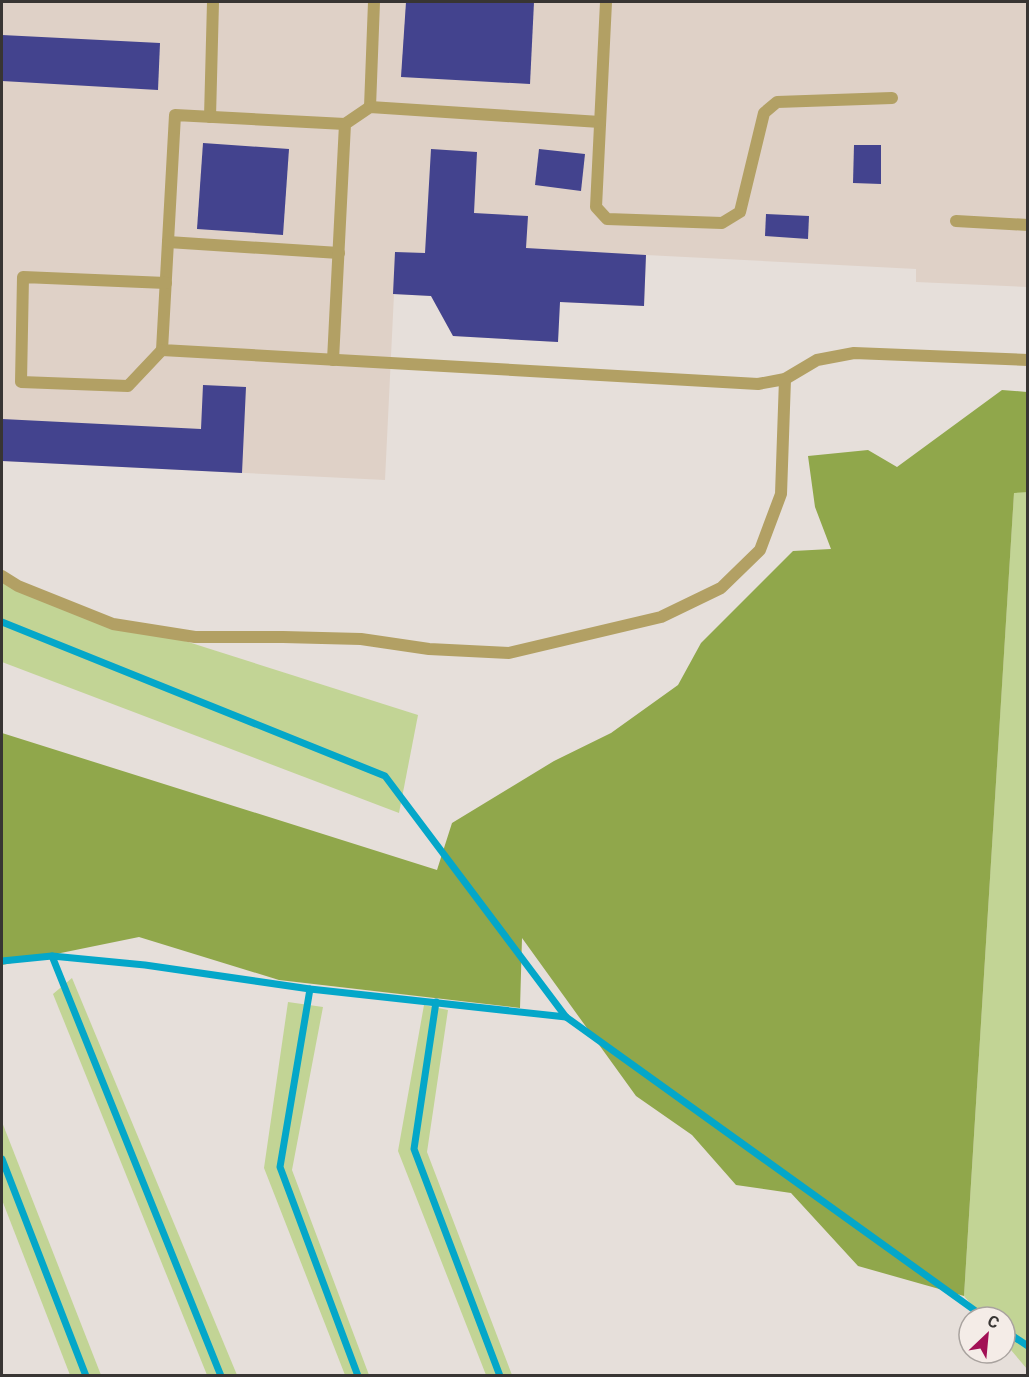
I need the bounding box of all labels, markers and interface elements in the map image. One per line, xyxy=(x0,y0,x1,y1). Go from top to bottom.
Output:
north arrow xyxy=(957,1305,1017,1365)
text: С xyxy=(984,1311,1002,1333)

